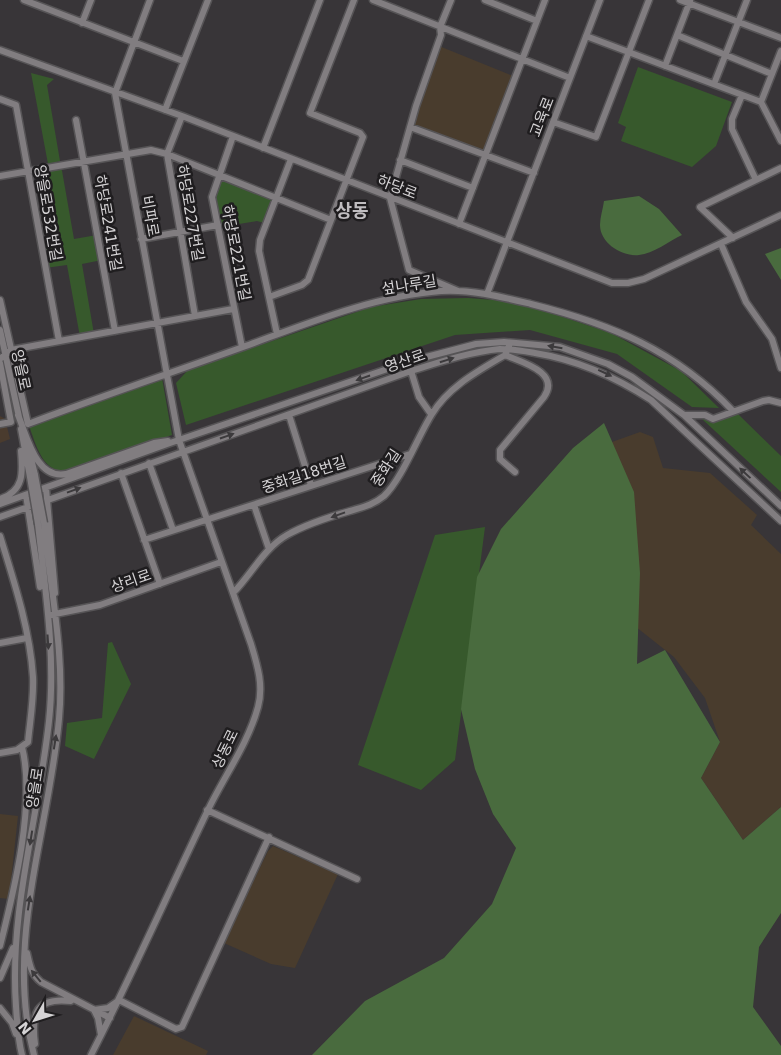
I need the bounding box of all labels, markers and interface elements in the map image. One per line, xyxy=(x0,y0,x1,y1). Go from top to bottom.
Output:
street label: 교육로 xyxy=(526,94,558,140)
street label: 양을로532번길 xyxy=(31,163,65,263)
street label: 하당로227번길 xyxy=(173,163,207,263)
street label: 하당로 xyxy=(374,171,420,203)
street label: 하당로241번길 xyxy=(91,173,125,273)
street label: 비파로 xyxy=(138,194,162,238)
district label: 상동 xyxy=(335,200,369,221)
street label: 하당로221번길 xyxy=(218,203,254,303)
street label: 섶나루길 xyxy=(380,272,438,298)
one-way arrow xyxy=(546,342,562,350)
street label: 영산로 xyxy=(382,346,428,376)
street label: 양을로 xyxy=(8,348,34,392)
one-way arrow xyxy=(440,356,455,364)
one-way arrow xyxy=(598,370,612,378)
one-way arrow xyxy=(355,375,370,382)
one-way arrow xyxy=(220,432,235,439)
street label: 중화길 xyxy=(367,446,405,490)
street label: 중화길18번길 xyxy=(259,453,349,497)
one-way arrow xyxy=(740,467,752,479)
one-way arrow xyxy=(67,486,82,493)
one-way arrow xyxy=(330,512,345,519)
street label: 상리로 xyxy=(108,566,154,596)
one-way arrow xyxy=(45,634,53,650)
street label: 상동로 xyxy=(208,726,242,772)
one-way arrow xyxy=(51,734,59,750)
street label: 양을로 xyxy=(23,766,47,810)
one-way arrow xyxy=(26,831,34,847)
one-way arrow xyxy=(25,894,33,910)
one-way arrow xyxy=(31,969,41,982)
north arrow xyxy=(10,995,60,1045)
text: N xyxy=(15,1019,35,1038)

